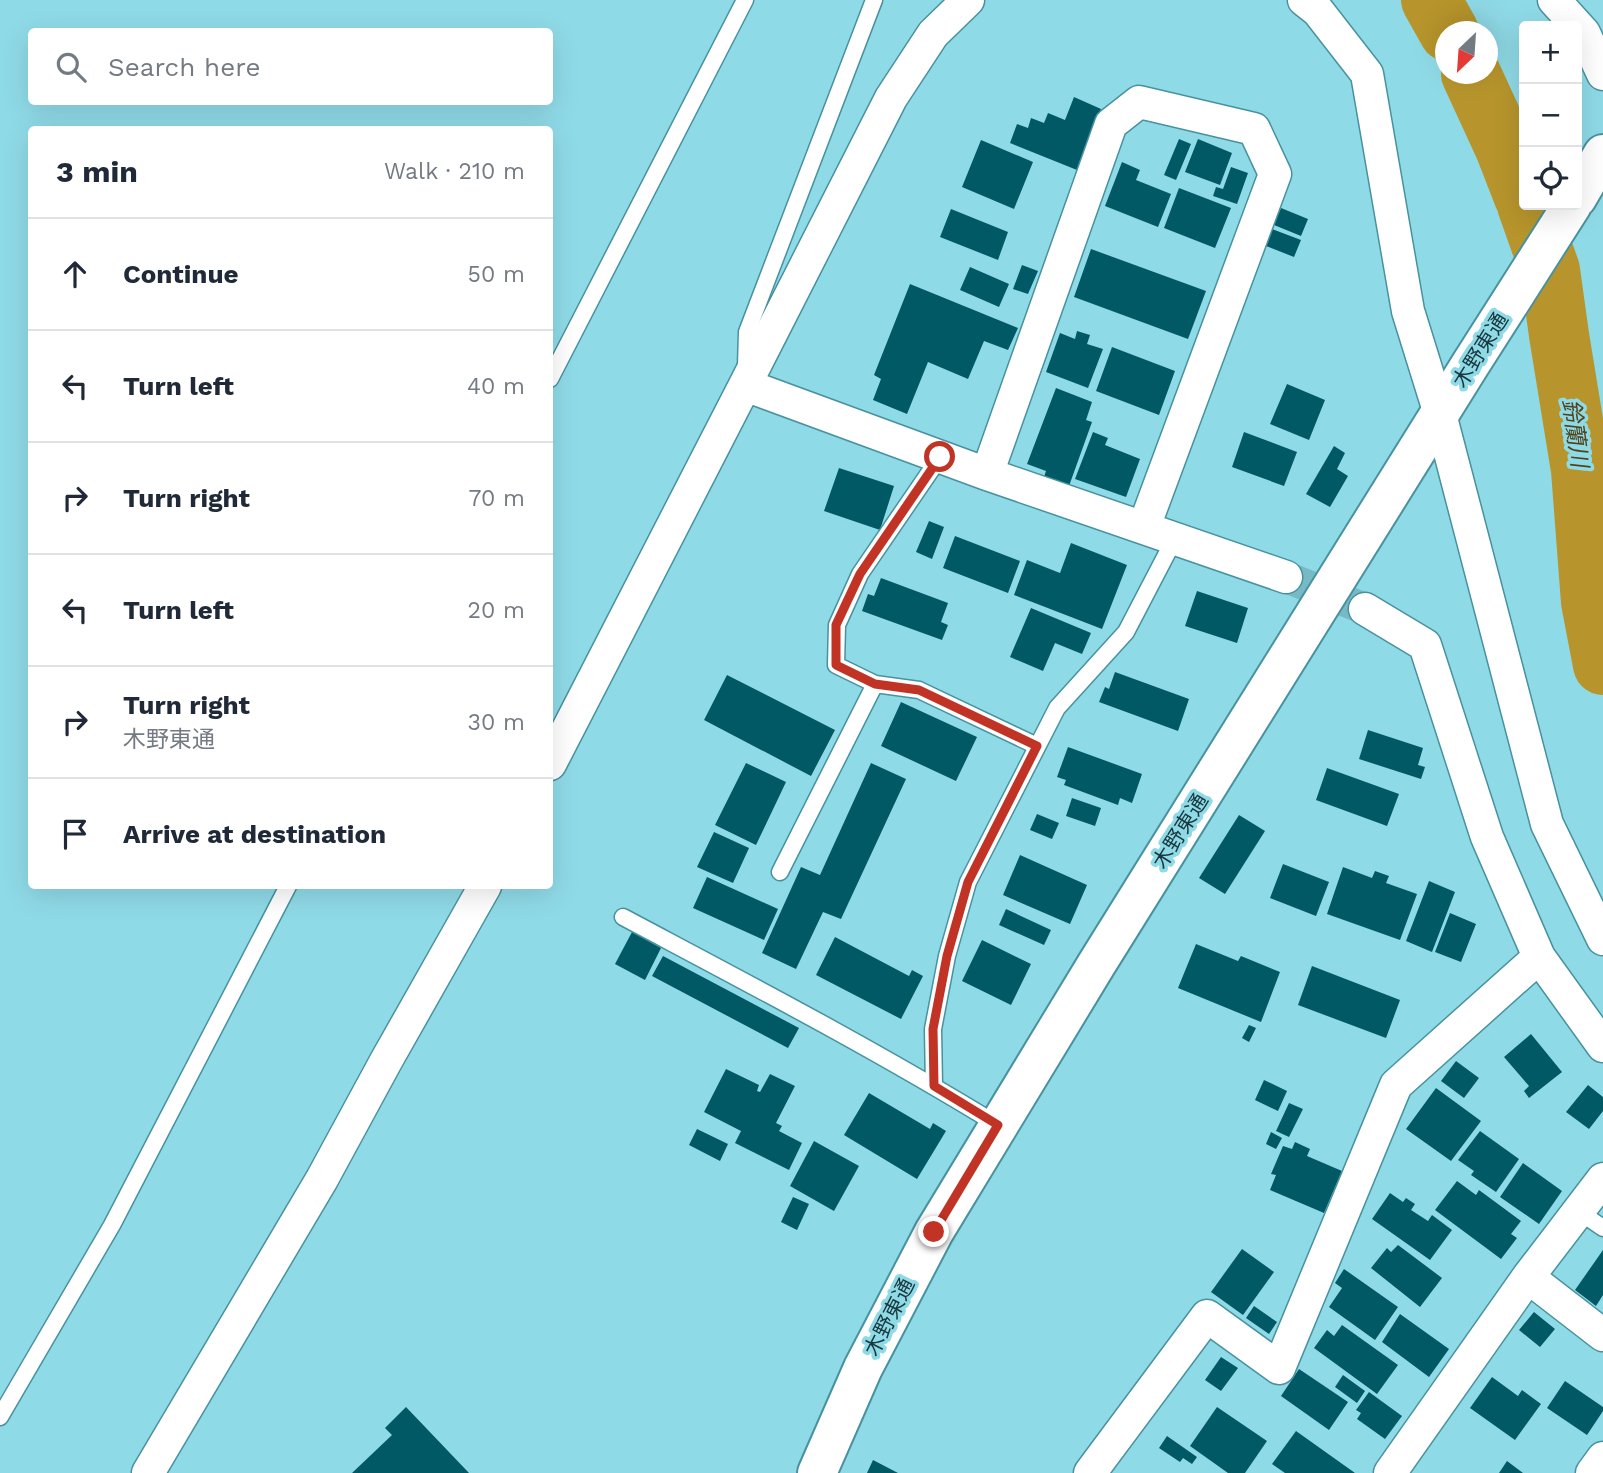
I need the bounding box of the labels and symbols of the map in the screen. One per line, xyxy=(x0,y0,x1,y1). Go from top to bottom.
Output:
north arrow xyxy=(1435,21,1498,84)
street label: 木野東通 xyxy=(1447,308,1513,392)
water label: 鈴蘭川 xyxy=(1557,397,1594,472)
route start xyxy=(924,441,955,472)
street label: 木野東通 xyxy=(1147,789,1213,873)
route end xyxy=(918,1216,949,1247)
street label: 木野東通 xyxy=(859,1274,919,1360)

